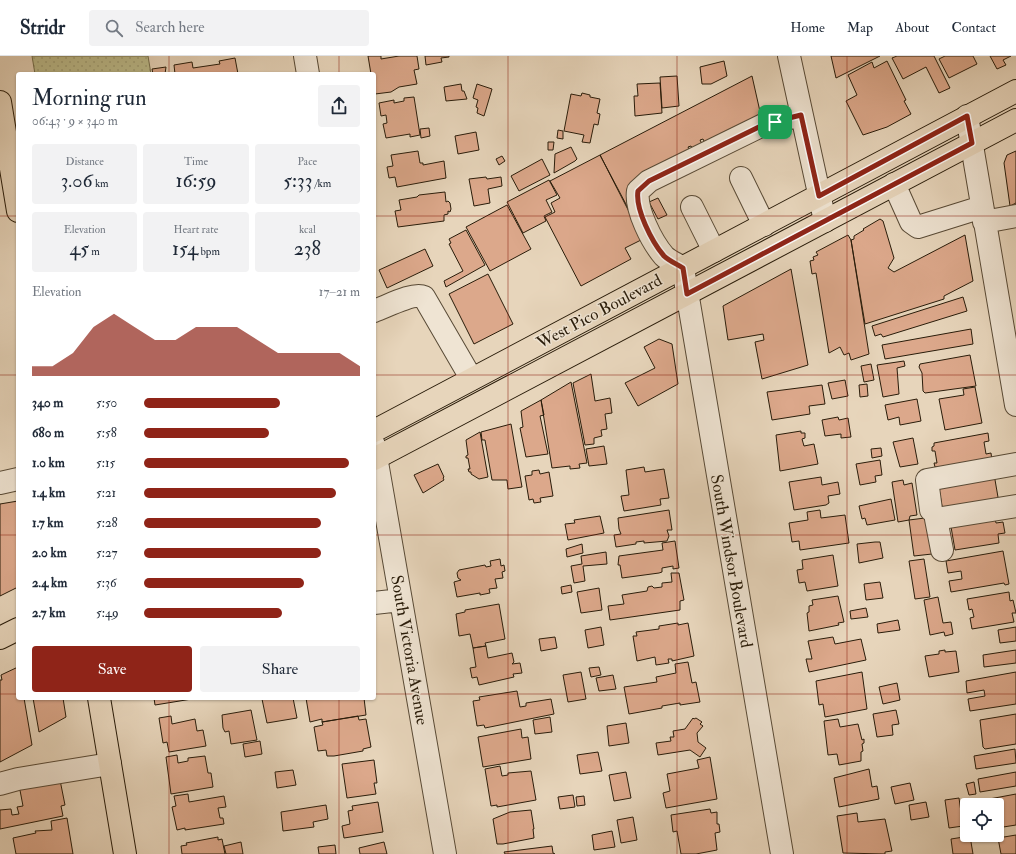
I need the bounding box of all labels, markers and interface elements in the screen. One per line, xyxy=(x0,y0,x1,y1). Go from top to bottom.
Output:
search box xyxy=(89,10,369,46)
text: Stridr xyxy=(20,16,65,40)
icon: search xyxy=(103,17,125,39)
text: Search here xyxy=(135,18,205,37)
text: Home xyxy=(790,19,825,36)
text: Map xyxy=(847,19,873,36)
text: About xyxy=(895,19,929,36)
text: Contact xyxy=(951,19,996,36)
text: Morning run xyxy=(32,84,147,112)
button: share xyxy=(318,85,360,127)
pin xyxy=(758,105,792,139)
icon: arrive xyxy=(764,111,786,133)
text: 06:43 · 9 × 340 m xyxy=(32,113,118,129)
text: Distance xyxy=(65,155,104,168)
text: Time xyxy=(184,155,208,168)
text: Pace xyxy=(297,155,317,168)
text: 3.06 xyxy=(61,168,93,193)
text: 16:59 xyxy=(175,168,217,193)
text: 5:33 xyxy=(283,168,312,193)
text: km xyxy=(93,177,109,190)
text: /km xyxy=(312,177,331,190)
text: Elevation xyxy=(64,223,106,236)
text: Heart rate xyxy=(174,223,218,236)
text: kcal xyxy=(299,223,316,236)
text: 45 xyxy=(69,236,89,261)
text: 154 xyxy=(172,236,198,261)
text: 238 xyxy=(294,236,321,261)
text: m xyxy=(89,245,100,258)
text: bpm xyxy=(198,245,220,258)
street label: West Pico Boulevard xyxy=(532,269,666,354)
text: Elevation xyxy=(32,284,82,300)
text: 17–21 m xyxy=(319,284,360,300)
text: 340 m xyxy=(32,395,63,411)
text: 5:50 xyxy=(96,395,117,411)
text: 680 m xyxy=(32,425,64,441)
text: 5:58 xyxy=(96,425,117,441)
text: 1.0 km xyxy=(32,455,65,471)
text: 5:15 xyxy=(96,455,115,471)
street label: South Windsor Boulevard xyxy=(706,473,757,650)
text: 1.4 km xyxy=(32,485,65,501)
text: 5:21 xyxy=(96,485,116,501)
text: 1.7 km xyxy=(32,515,64,531)
text: 5:28 xyxy=(96,515,118,531)
text: 2.0 km xyxy=(32,545,67,561)
text: 5:27 xyxy=(96,545,117,561)
street label: South Victoria Avenue xyxy=(386,573,433,727)
text: 2.4 km xyxy=(32,575,67,591)
text: 5:36 xyxy=(96,575,116,591)
text: 2.7 km xyxy=(32,605,66,621)
text: 5:49 xyxy=(96,605,119,621)
button: Save xyxy=(32,646,192,692)
button: Share xyxy=(200,646,360,692)
map controls xyxy=(960,798,1004,842)
button: locate xyxy=(960,798,1004,842)

